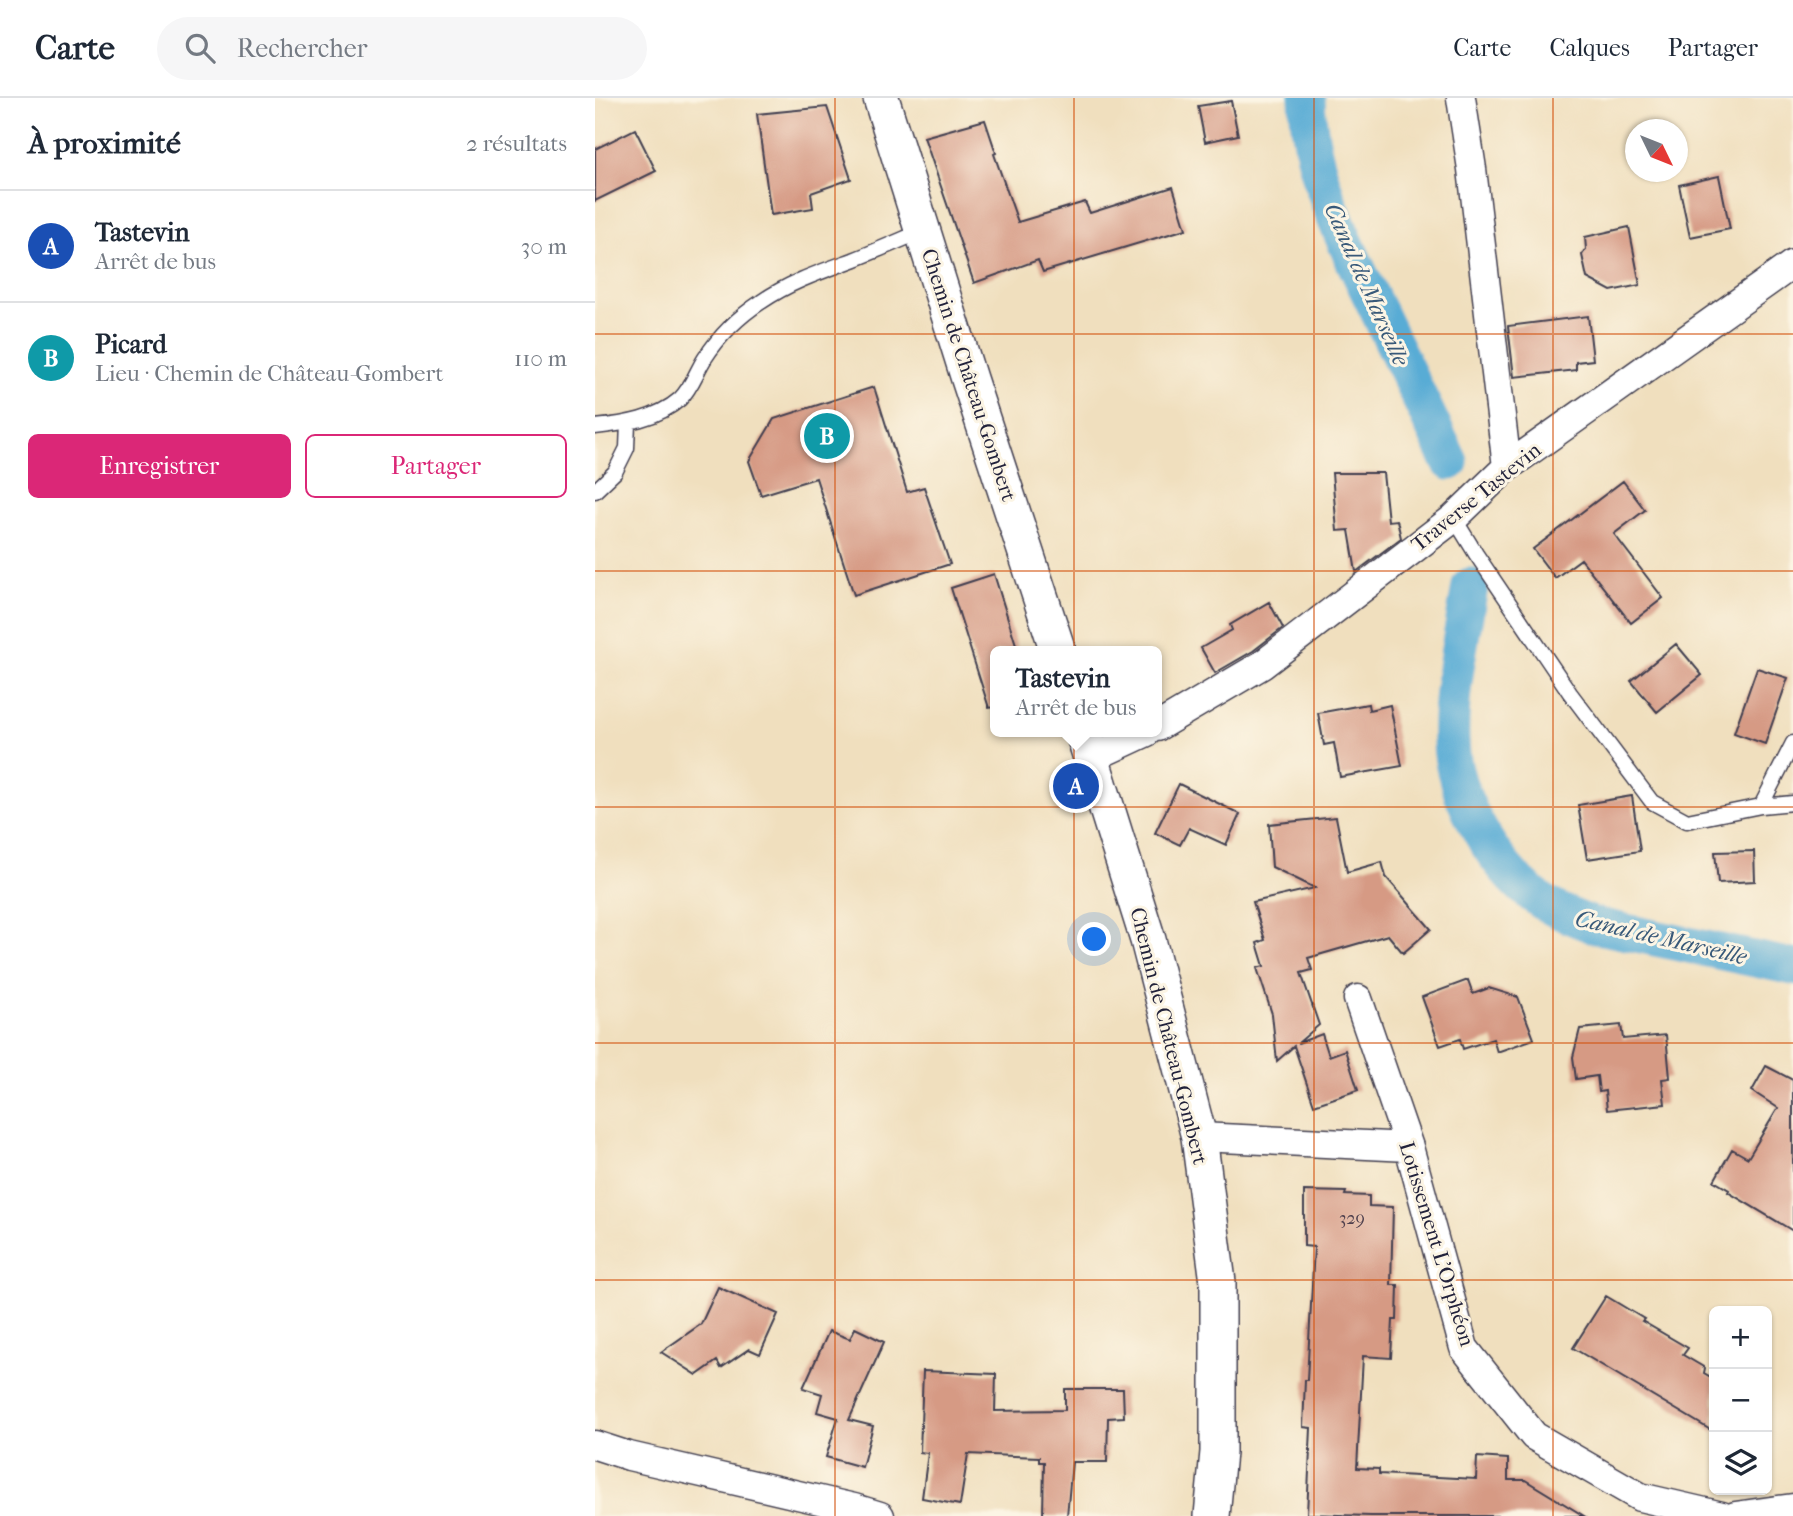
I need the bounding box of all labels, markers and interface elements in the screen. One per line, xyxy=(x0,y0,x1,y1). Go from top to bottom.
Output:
search box xyxy=(157,17,647,80)
text: Carte xyxy=(35,29,115,68)
icon: search xyxy=(181,29,219,67)
text: Rechercher xyxy=(237,33,368,64)
text: Carte xyxy=(1453,34,1511,62)
text: Calques xyxy=(1549,34,1630,62)
text: Partager xyxy=(1668,34,1758,62)
north arrow xyxy=(1625,119,1688,182)
text: À proximité xyxy=(28,126,181,161)
text: 2 résultats xyxy=(466,130,567,157)
water label: Canal de Marseille xyxy=(1319,199,1415,370)
text: Tastevin xyxy=(95,217,190,248)
text: A xyxy=(44,233,58,260)
text: 30 m xyxy=(521,233,567,260)
street label: Chemin de Château-Gombert xyxy=(917,246,1021,505)
text: Arrêt de bus xyxy=(95,248,216,275)
text: Picard xyxy=(95,329,167,360)
text: B xyxy=(44,345,58,372)
text: 110 m xyxy=(514,345,567,372)
text: Lieu · Chemin de Château-Gombert xyxy=(95,360,444,387)
pin: B xyxy=(804,410,850,462)
button: Enregistrer xyxy=(28,434,291,498)
button: Partager xyxy=(305,434,567,498)
street label: Traverse Tastevin xyxy=(1406,437,1546,557)
popup xyxy=(990,646,1162,737)
text: Tastevin xyxy=(1015,663,1110,694)
text: Arrêt de bus xyxy=(1015,694,1137,721)
pin: A xyxy=(1053,760,1099,812)
street label: Chemin de Château-Gombert xyxy=(1125,905,1213,1168)
water label: Canal de Marseille xyxy=(1573,905,1750,970)
your location xyxy=(1077,922,1111,956)
street label: Lotissement L'Orphéon xyxy=(1394,1139,1480,1349)
house number: 329 xyxy=(1339,1208,1365,1229)
map controls xyxy=(1709,1306,1772,1495)
button: + xyxy=(1709,1306,1772,1369)
button: − xyxy=(1709,1369,1772,1432)
button: layers xyxy=(1709,1432,1772,1495)

